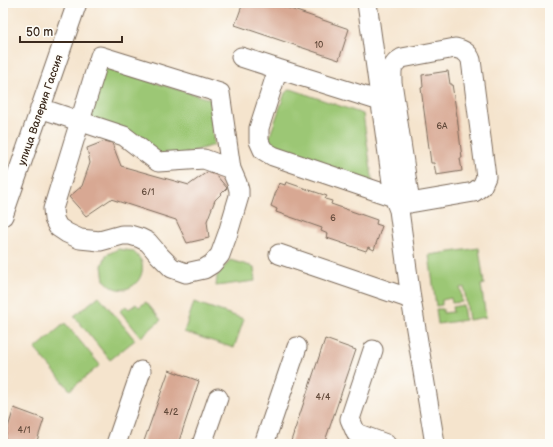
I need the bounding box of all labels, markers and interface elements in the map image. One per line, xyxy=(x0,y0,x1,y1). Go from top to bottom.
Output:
scale bar xyxy=(20,18,122,44)
text: 50 m xyxy=(26,25,53,40)
house number: 10 xyxy=(315,40,323,51)
street label: улица Валерия Гассия xyxy=(15,53,66,167)
house number: 6А xyxy=(437,121,448,132)
house number: 6/1 xyxy=(141,187,155,198)
house number: 6 xyxy=(330,213,336,224)
house number: 4/4 xyxy=(315,392,331,403)
house number: 4/2 xyxy=(164,407,179,418)
house number: 4/1 xyxy=(17,425,31,436)

